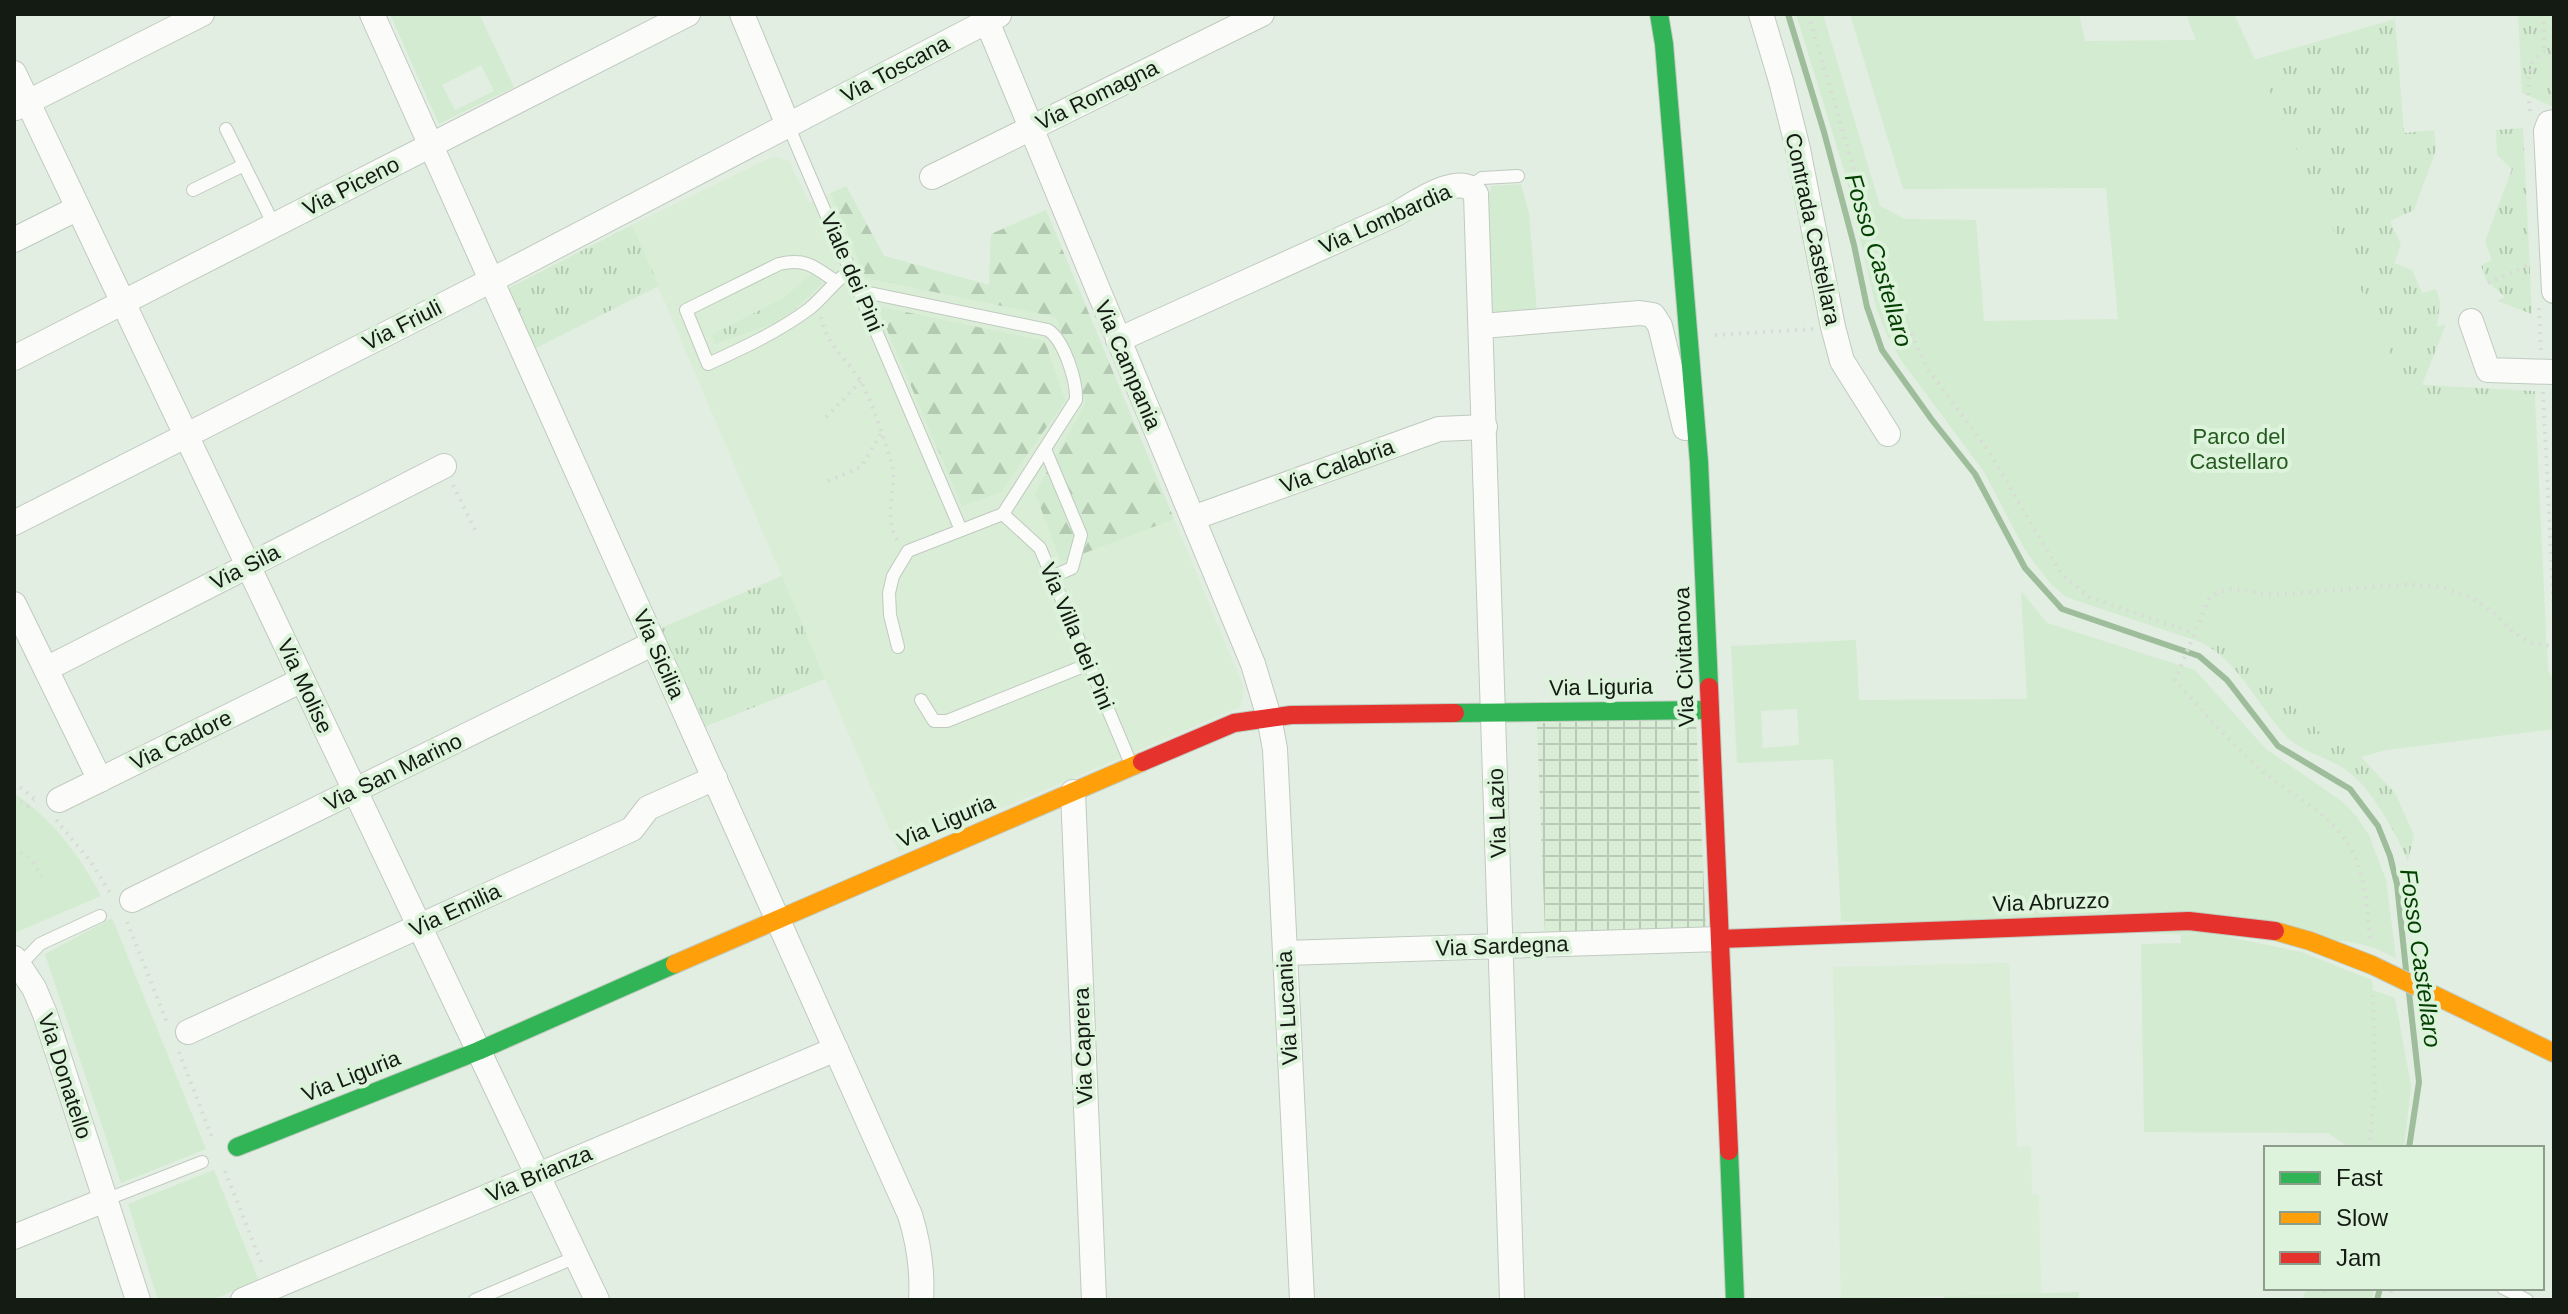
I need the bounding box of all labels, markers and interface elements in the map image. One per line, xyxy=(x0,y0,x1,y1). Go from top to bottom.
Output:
street label: Via Toscana xyxy=(837,30,954,108)
street label: Via Romagna xyxy=(1032,54,1163,135)
street label: Contrada Castellara xyxy=(1780,131,1846,328)
street label: Via Piceno xyxy=(299,151,403,221)
water label: Fosso Castellaro xyxy=(1840,170,1918,350)
street label: Via Lombardia xyxy=(1315,179,1455,259)
street label: Viale dei Pini xyxy=(816,209,888,335)
street label: Via Friuli xyxy=(358,295,446,355)
street label: Via Campania xyxy=(1090,297,1167,434)
park label: Parco del Castellaro xyxy=(2189,424,2289,474)
street label: Via Calabria xyxy=(1277,434,1398,498)
street label: Via Sila xyxy=(206,539,284,595)
street label: Via Villa dei Pini xyxy=(1035,559,1119,713)
street label: Via Civitanova xyxy=(1669,586,1699,728)
street label: Via Sicilia xyxy=(628,606,690,703)
street label: Via Molise xyxy=(272,635,338,737)
street label: Via Liguria xyxy=(1549,674,1654,700)
street label: Via Cadore xyxy=(126,705,236,775)
street label: Via San Marino xyxy=(320,728,466,816)
street label: Via Lazio xyxy=(1483,768,1511,858)
street label: Via Liguria xyxy=(893,789,999,853)
water label: Fosso Castellaro xyxy=(2395,867,2447,1049)
street label: Via Emilia xyxy=(406,878,505,942)
street label: Via Abruzzo xyxy=(1992,887,2110,917)
street label: Via Sardegna xyxy=(1435,931,1570,961)
street label: Via Lucania xyxy=(1271,949,1302,1066)
street label: Via Caprera xyxy=(1068,986,1098,1105)
street label: Via Donatello xyxy=(33,1010,97,1142)
street label: Via Liguria xyxy=(298,1045,404,1107)
street label: Via Brianza xyxy=(483,1140,596,1207)
legend xyxy=(2264,1146,2544,1290)
text: Fast xyxy=(2336,1164,2383,1191)
text: Slow xyxy=(2336,1204,2389,1231)
text: Jam xyxy=(2336,1244,2381,1271)

